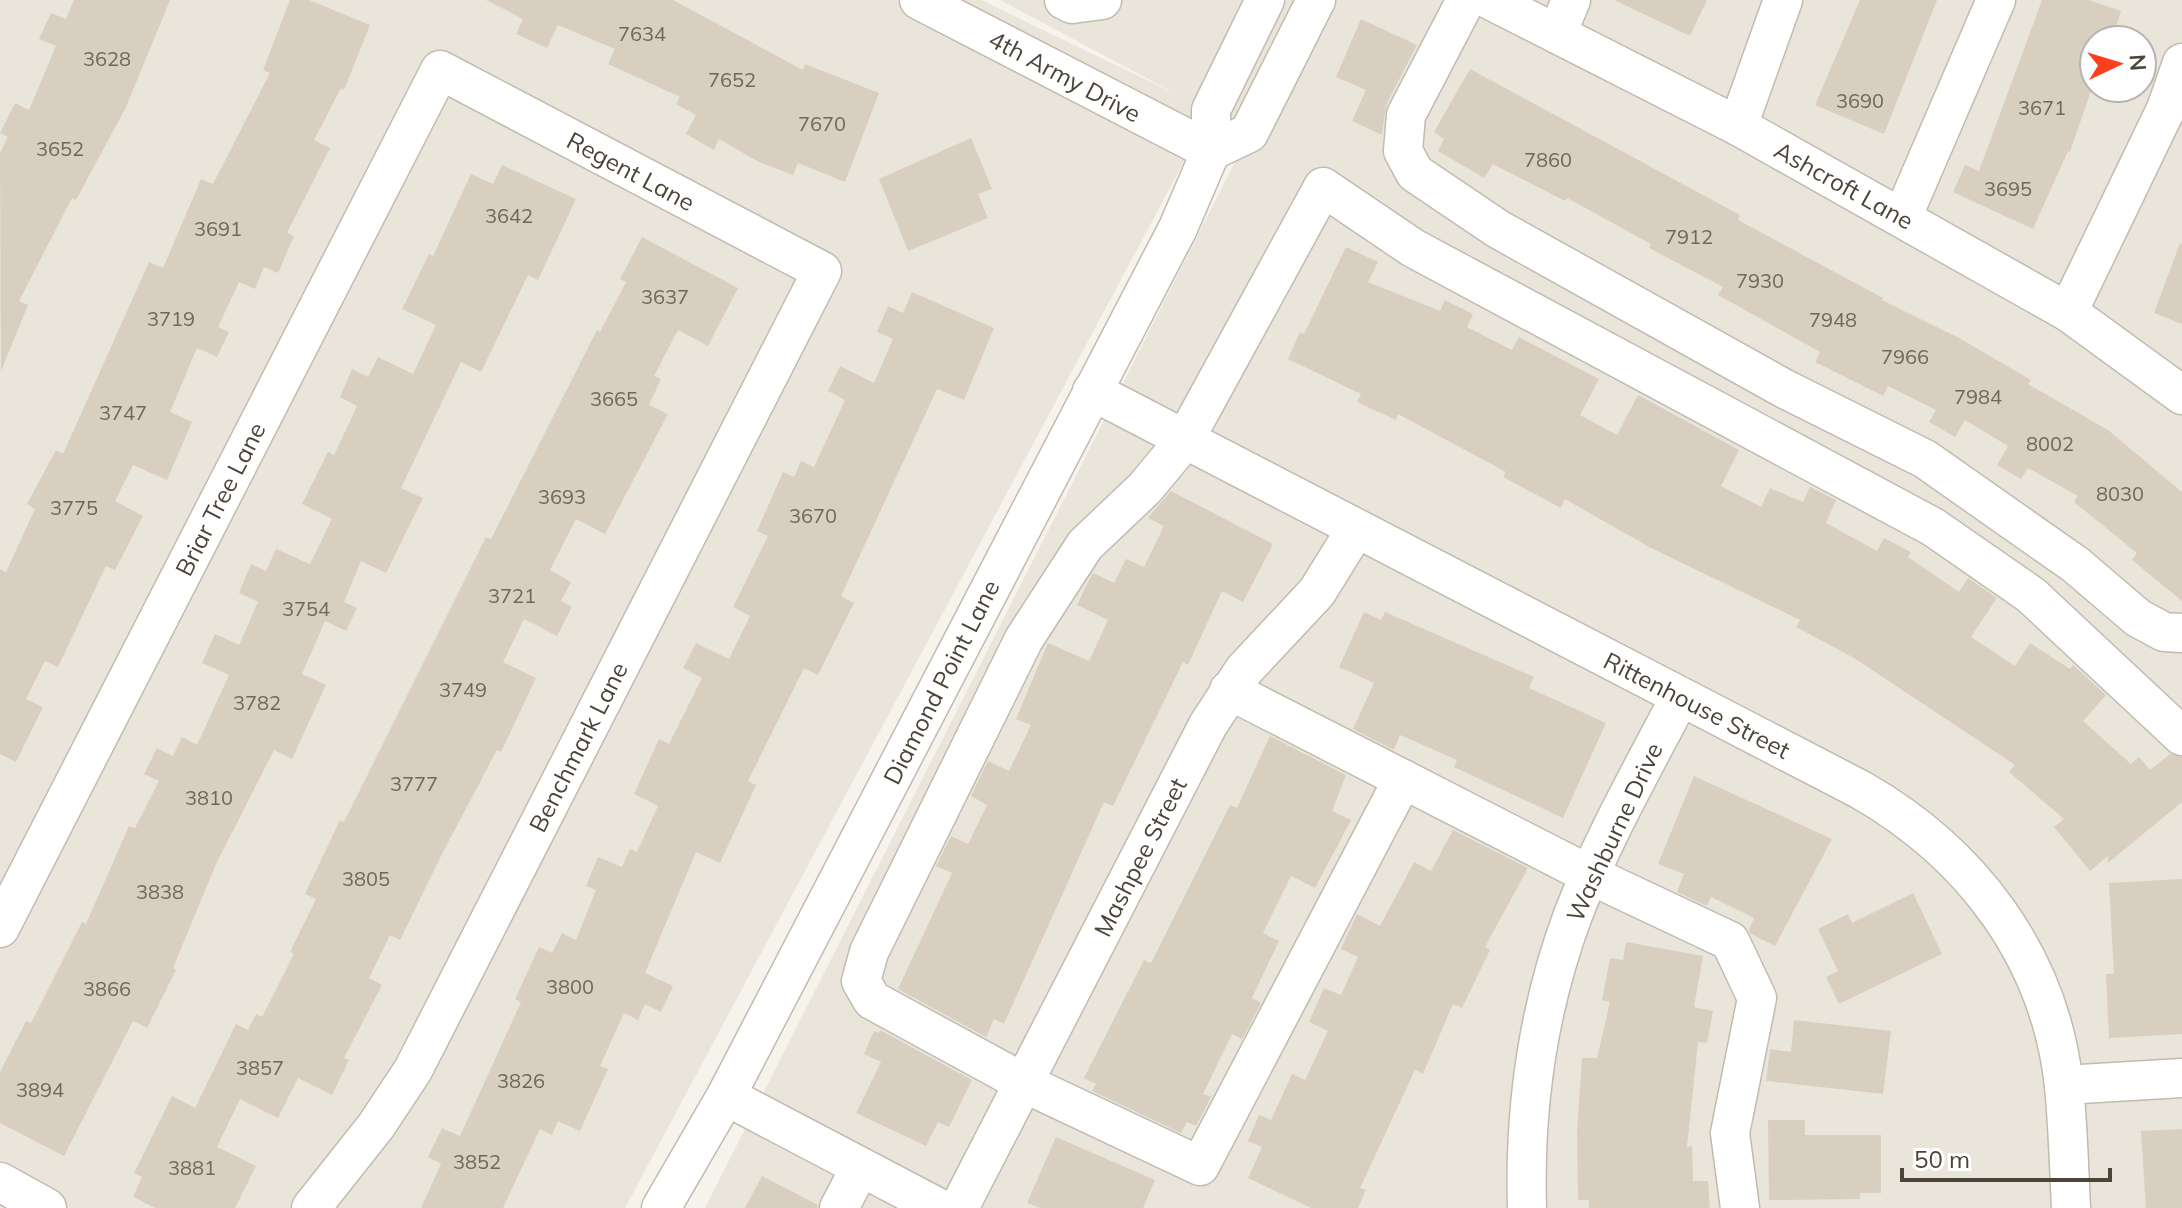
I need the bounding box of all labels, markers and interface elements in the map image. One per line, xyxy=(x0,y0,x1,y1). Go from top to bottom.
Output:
house number: 7634 xyxy=(618,21,666,46)
street label: 4th Army Drive xyxy=(984,23,1146,129)
north arrow xyxy=(2078,24,2158,104)
house number: 3628 xyxy=(83,46,131,71)
text: N xyxy=(2123,53,2152,72)
house number: 7652 xyxy=(708,67,756,92)
house number: 3690 xyxy=(1836,88,1884,113)
house number: 3671 xyxy=(2018,95,2066,120)
house number: 7670 xyxy=(798,111,846,136)
street label: Regent Lane xyxy=(562,125,700,217)
street label: Ashcroft Lane xyxy=(1769,134,1919,236)
house number: 3652 xyxy=(36,136,84,161)
house number: 7860 xyxy=(1524,147,1572,172)
house number: 3695 xyxy=(1984,176,2032,201)
house number: 3642 xyxy=(485,203,533,228)
house number: 3691 xyxy=(194,216,242,241)
house number: 7912 xyxy=(1665,224,1713,249)
house number: 7930 xyxy=(1736,268,1784,293)
house number: 3637 xyxy=(641,284,689,309)
house number: 3719 xyxy=(147,306,195,331)
house number: 7948 xyxy=(1809,307,1857,332)
house number: 7966 xyxy=(1881,344,1929,369)
house number: 7984 xyxy=(1954,384,2002,409)
house number: 3665 xyxy=(590,386,638,411)
house number: 3747 xyxy=(99,400,147,425)
street label: Briar Tree Lane xyxy=(168,417,272,581)
house number: 8002 xyxy=(2026,431,2074,456)
house number: 8030 xyxy=(2096,481,2144,506)
house number: 3693 xyxy=(538,484,586,509)
house number: 3775 xyxy=(50,495,98,520)
house number: 3670 xyxy=(789,503,837,528)
street label: Diamond Point Lane xyxy=(876,575,1006,789)
house number: 3721 xyxy=(488,583,536,608)
house number: 3754 xyxy=(282,596,330,621)
street label: Rittenhouse Street xyxy=(1599,645,1795,765)
street label: Benchmark Lane xyxy=(522,657,634,837)
house number: 3749 xyxy=(439,677,487,702)
house number: 3782 xyxy=(233,690,281,715)
street label: Washburne Drive xyxy=(1559,738,1669,926)
house number: 3777 xyxy=(390,771,438,796)
street label: Mashpee Street xyxy=(1087,773,1193,941)
house number: 3810 xyxy=(185,785,233,810)
house number: 3805 xyxy=(342,866,390,891)
house number: 3838 xyxy=(136,879,184,904)
house number: 3800 xyxy=(546,974,594,999)
house number: 3866 xyxy=(83,976,131,1001)
house number: 3857 xyxy=(236,1055,284,1080)
house number: 3826 xyxy=(497,1068,545,1093)
house number: 3894 xyxy=(16,1077,64,1102)
scale bar xyxy=(1902,1132,2110,1182)
text: 50 m xyxy=(1914,1144,1970,1174)
house number: 3852 xyxy=(453,1149,501,1174)
house number: 3881 xyxy=(168,1155,216,1180)

